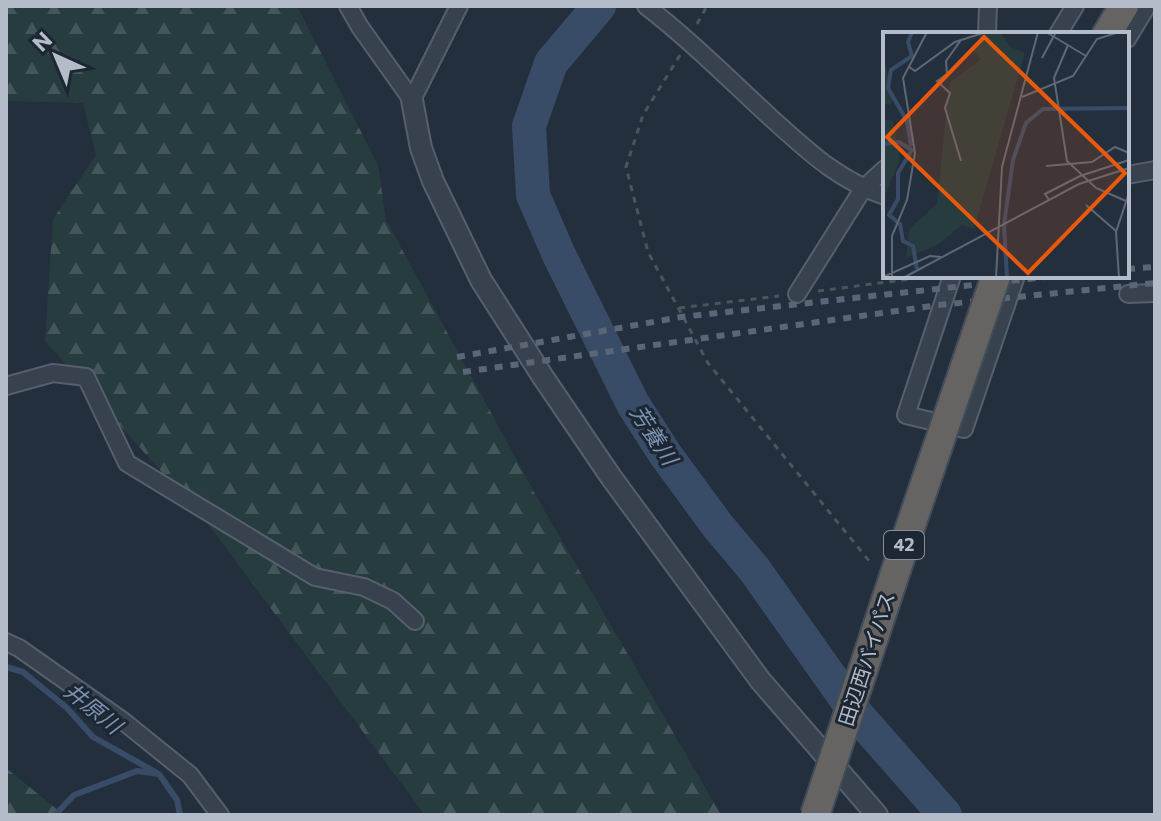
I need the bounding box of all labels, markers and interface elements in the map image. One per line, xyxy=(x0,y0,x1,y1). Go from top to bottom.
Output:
north arrow xyxy=(16,16,96,96)
text: N xyxy=(26,26,57,57)
inset map xyxy=(883,32,1129,278)
water label: 芳養川 xyxy=(625,400,685,471)
road number: 42 xyxy=(884,531,924,559)
street label: 田辺西バイパス xyxy=(833,589,899,729)
water label: 井原川 xyxy=(59,676,129,740)

